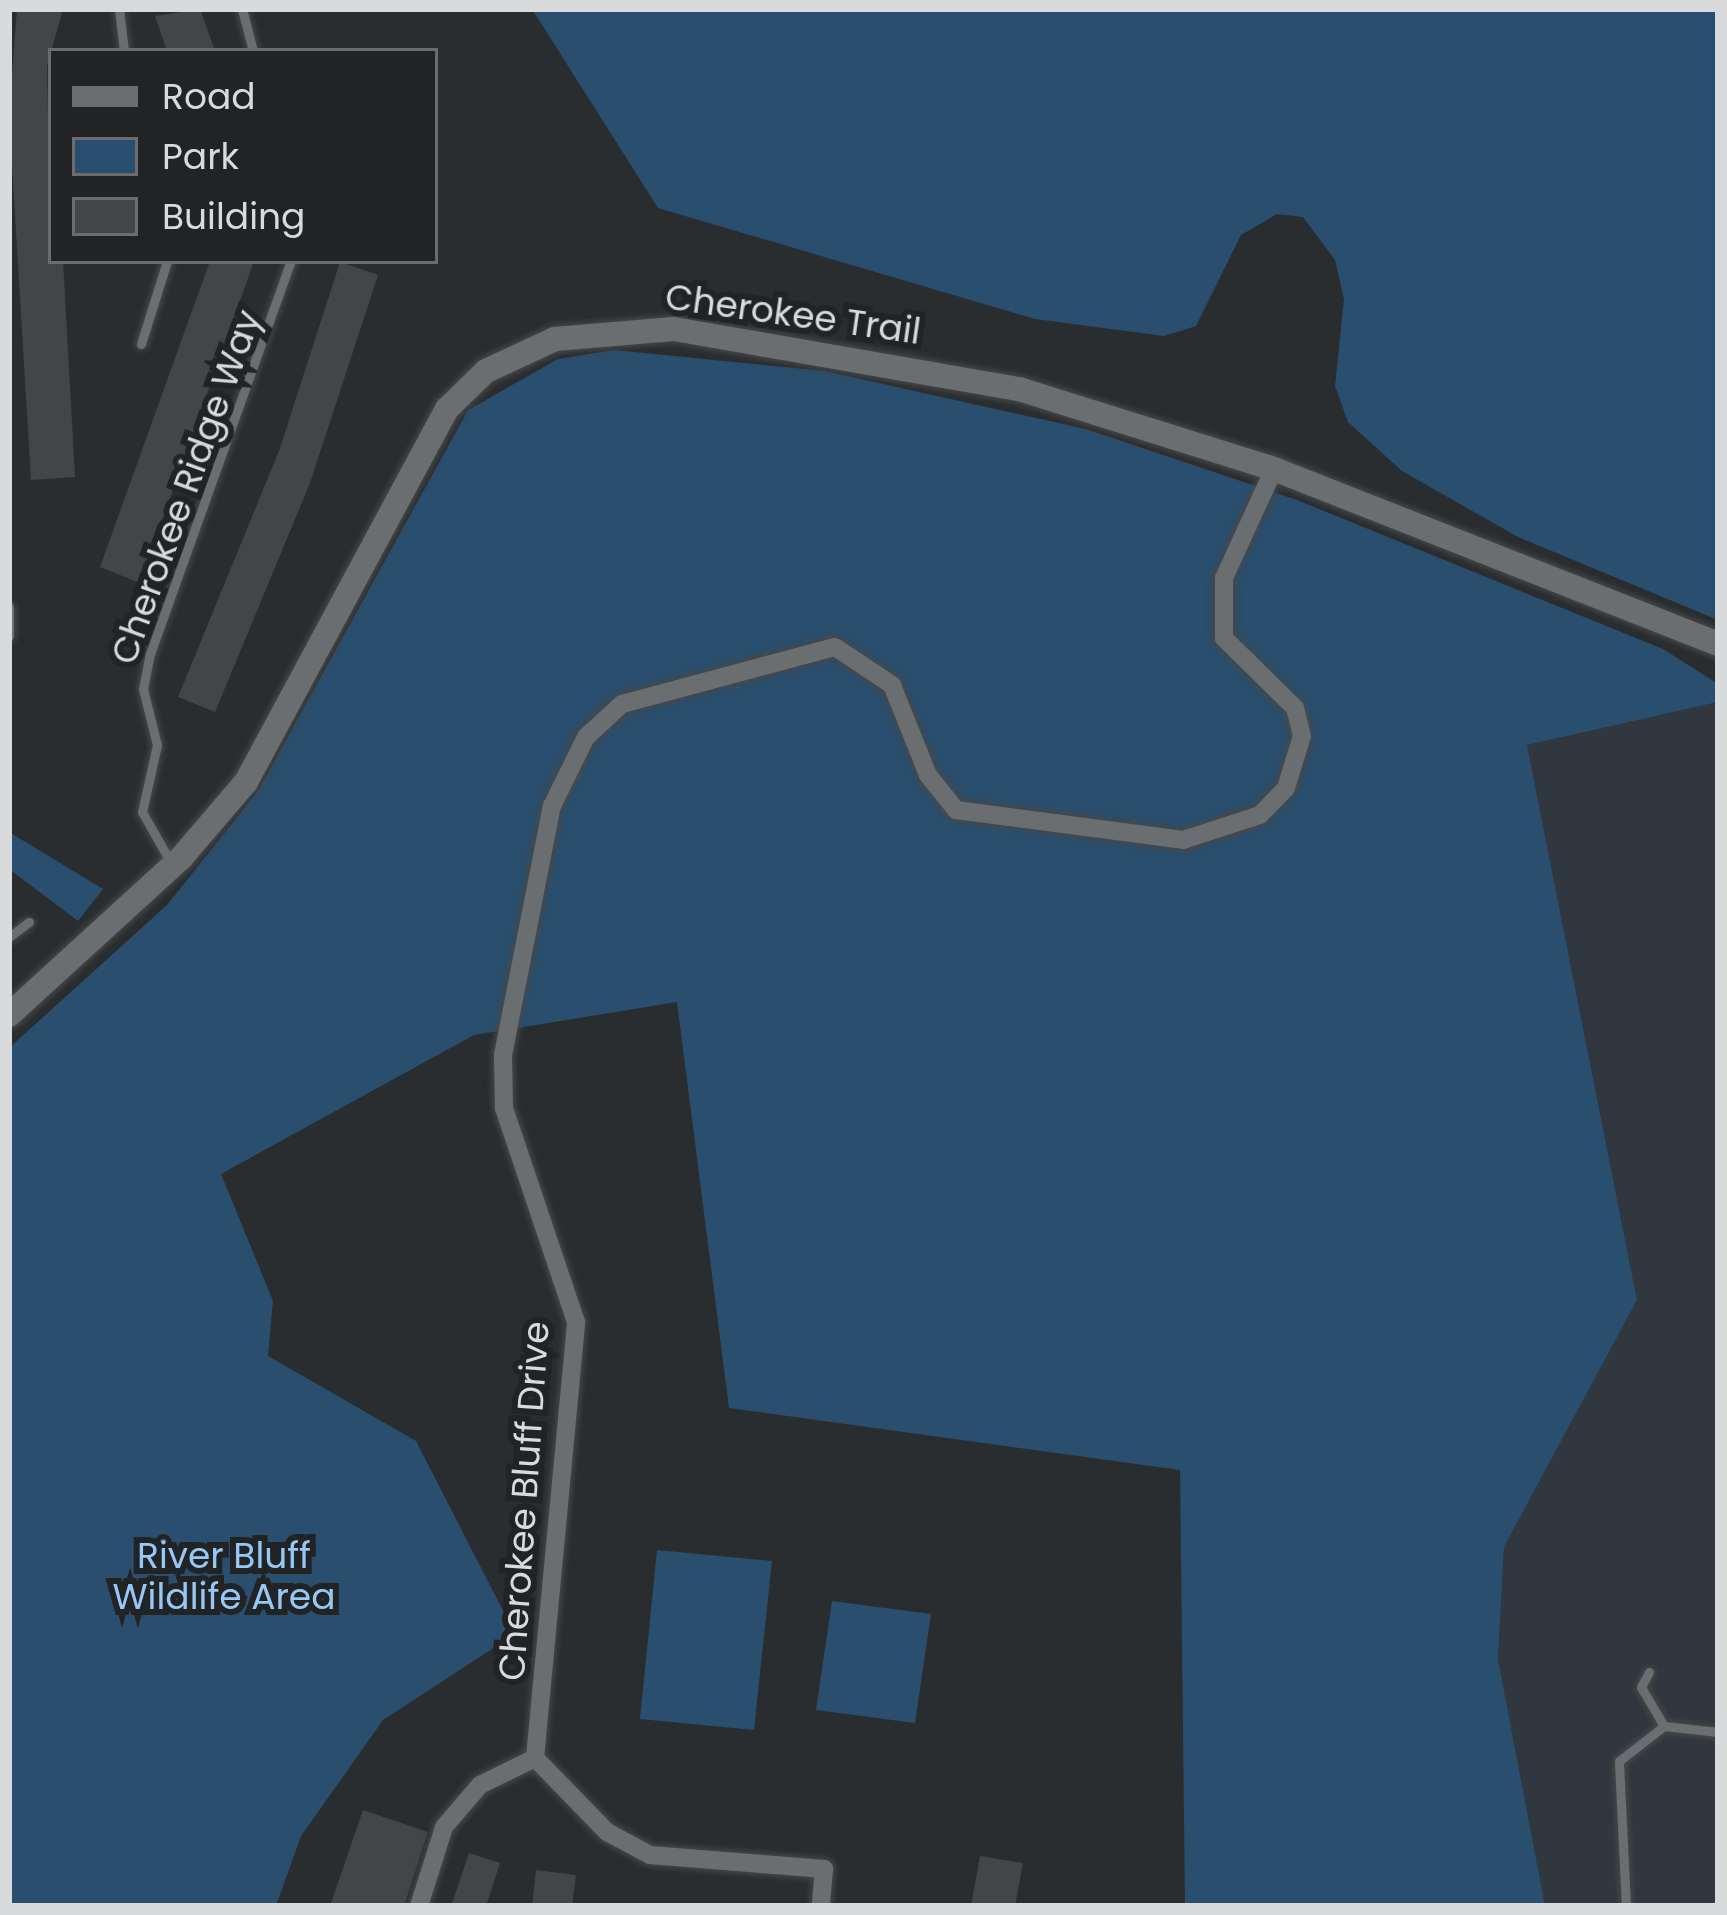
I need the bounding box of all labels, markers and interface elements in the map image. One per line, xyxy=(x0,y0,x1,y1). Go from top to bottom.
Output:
legend xyxy=(48,48,438,264)
text: Road xyxy=(162,71,256,122)
text: Park xyxy=(162,131,239,182)
text: Building xyxy=(162,191,305,242)
street label: Cherokee Trail xyxy=(663,275,923,353)
street label: Cherokee Ridge Way xyxy=(102,304,270,670)
street label: Cherokee Bluff Drive xyxy=(490,1320,558,1682)
park label: River Bluff Wildlife Area xyxy=(112,1533,336,1618)

